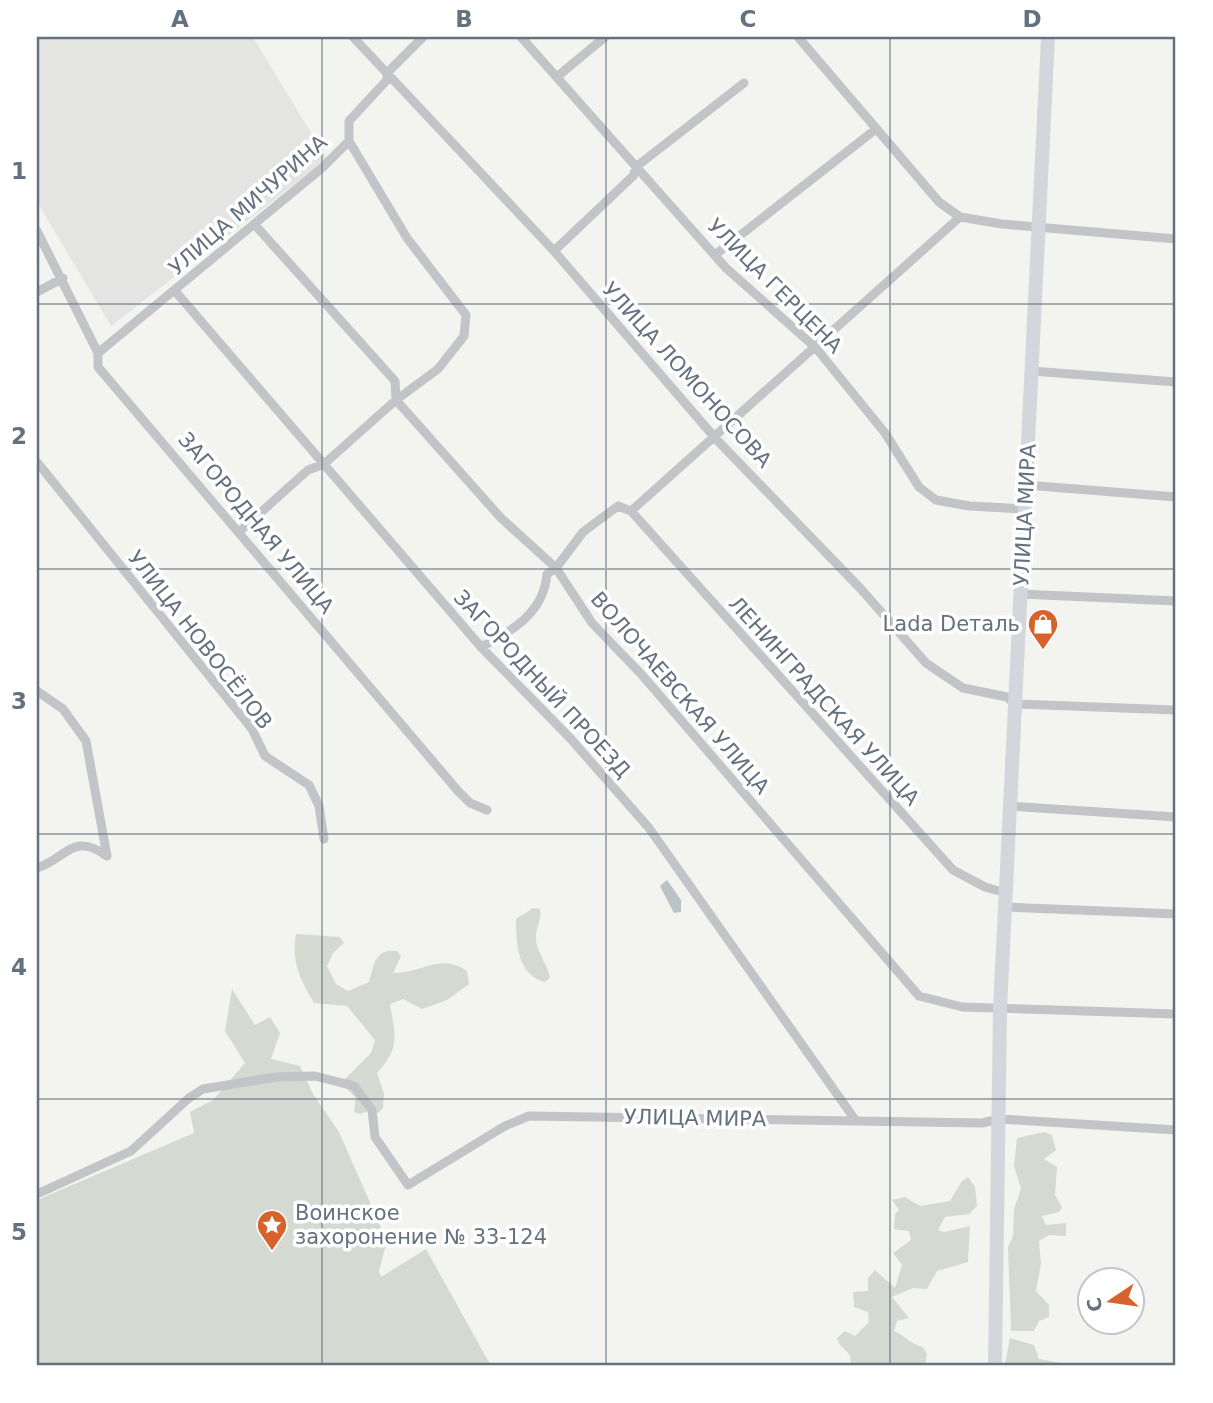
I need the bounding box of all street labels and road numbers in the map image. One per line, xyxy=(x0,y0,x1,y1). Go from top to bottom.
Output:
street label: УЛИЦА МИЧУРИНА xyxy=(164,130,332,280)
street label: УЛИЦА ГЕРЦЕНА xyxy=(703,214,848,359)
street label: УЛИЦА ЛОМОНОСОВА xyxy=(597,277,777,473)
street label: ЗАГОРОДНАЯ УЛИЦА xyxy=(173,428,339,619)
street label: УЛИЦА МИРА xyxy=(1009,443,1041,587)
street label: УЛИЦА НОВОСЁЛОВ xyxy=(123,545,278,734)
street label: ЗАГОРОДНЫЙ ПРОЕЗД xyxy=(449,585,636,783)
street label: ВОЛОЧАЕВСКАЯ УЛИЦА xyxy=(586,587,775,799)
street label: ЛЕНИНГРАДСКАЯ УЛИЦА xyxy=(724,592,925,811)
street label: УЛИЦА МИРА xyxy=(624,1105,767,1131)

